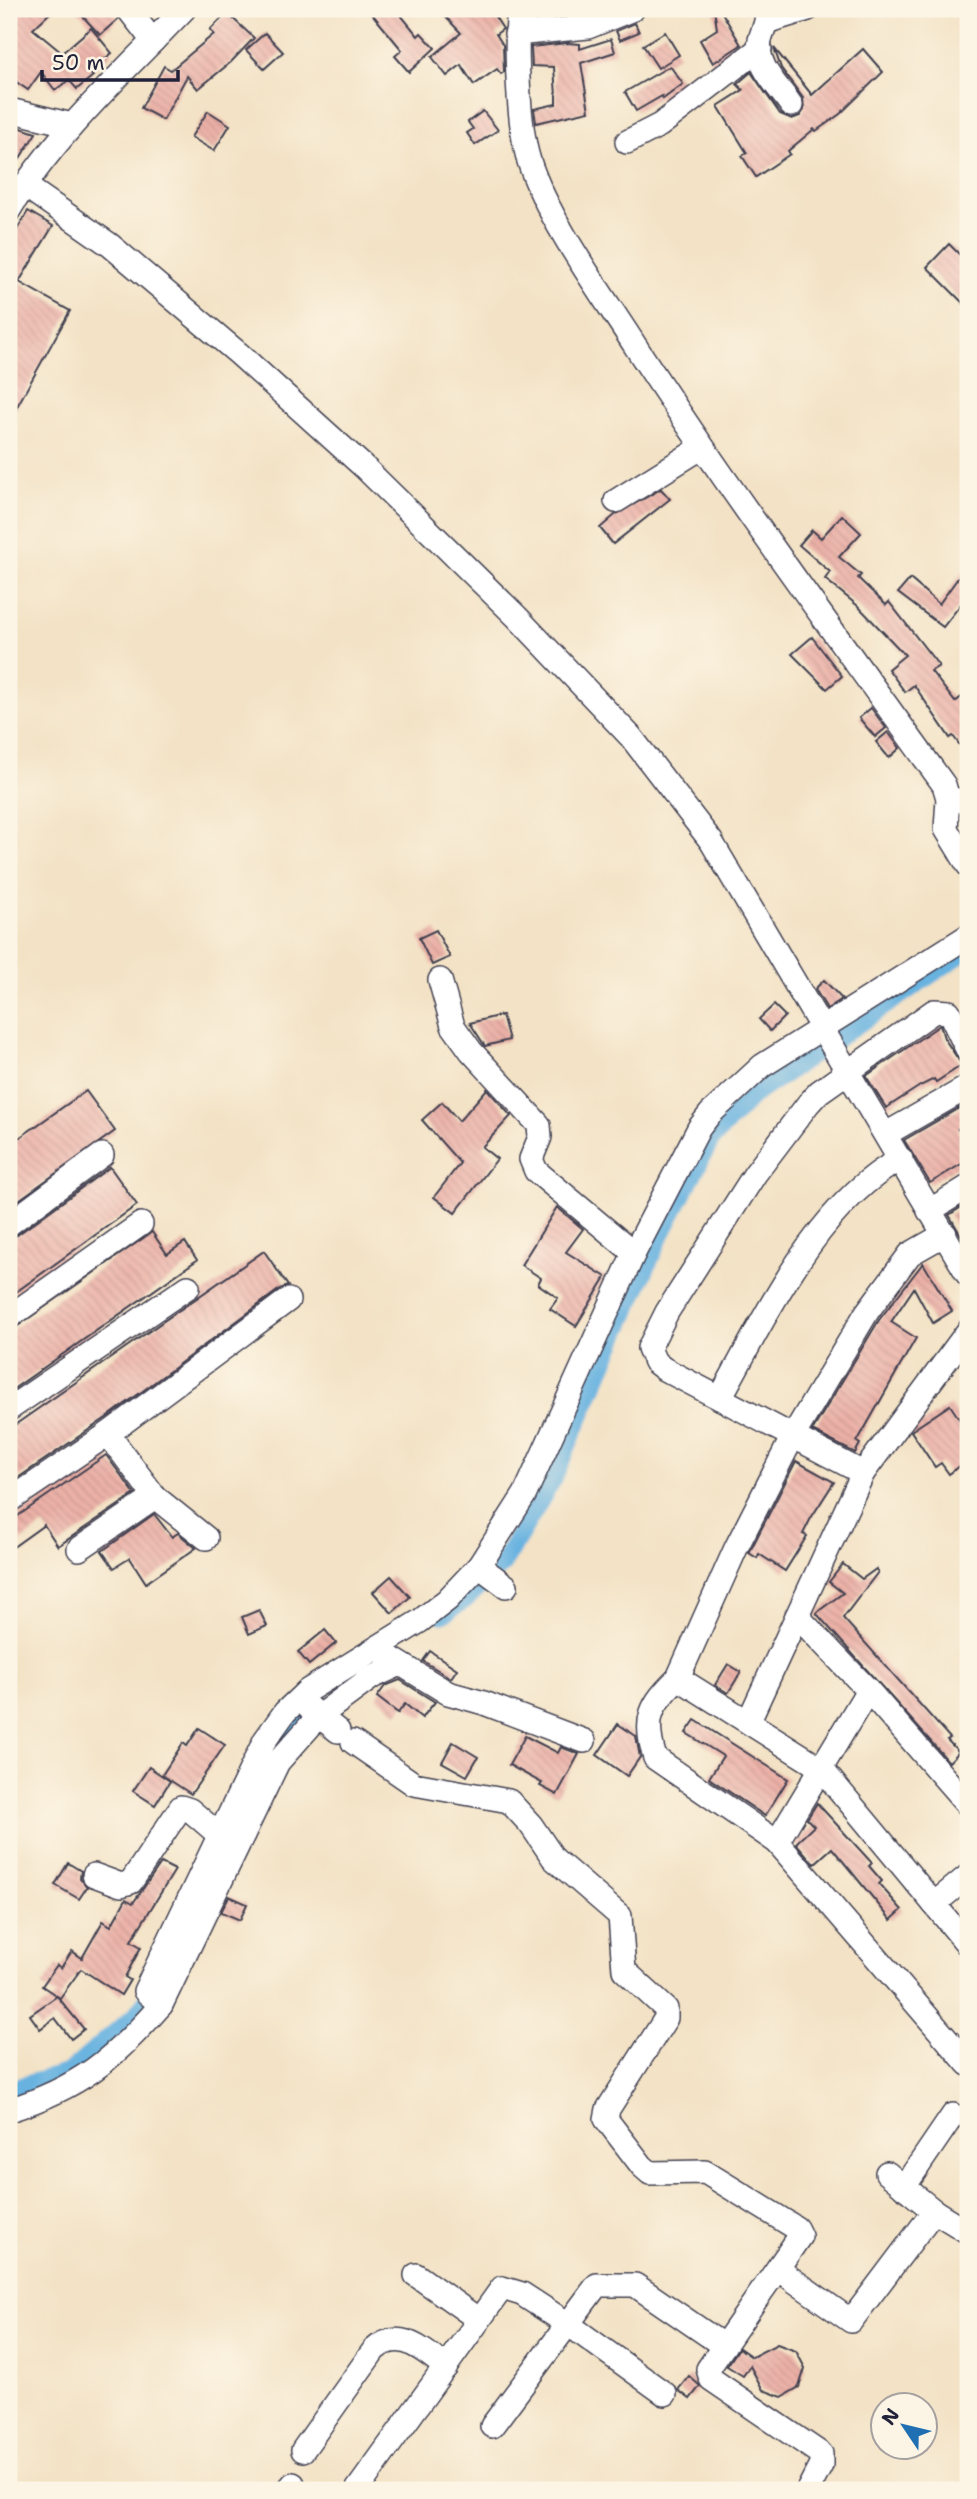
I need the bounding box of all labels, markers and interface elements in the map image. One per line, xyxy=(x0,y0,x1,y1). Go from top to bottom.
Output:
scale bar xyxy=(42,38,178,82)
text: 50 m xyxy=(52,49,105,77)
north arrow xyxy=(869,2390,939,2460)
text: N xyxy=(876,2403,905,2430)

